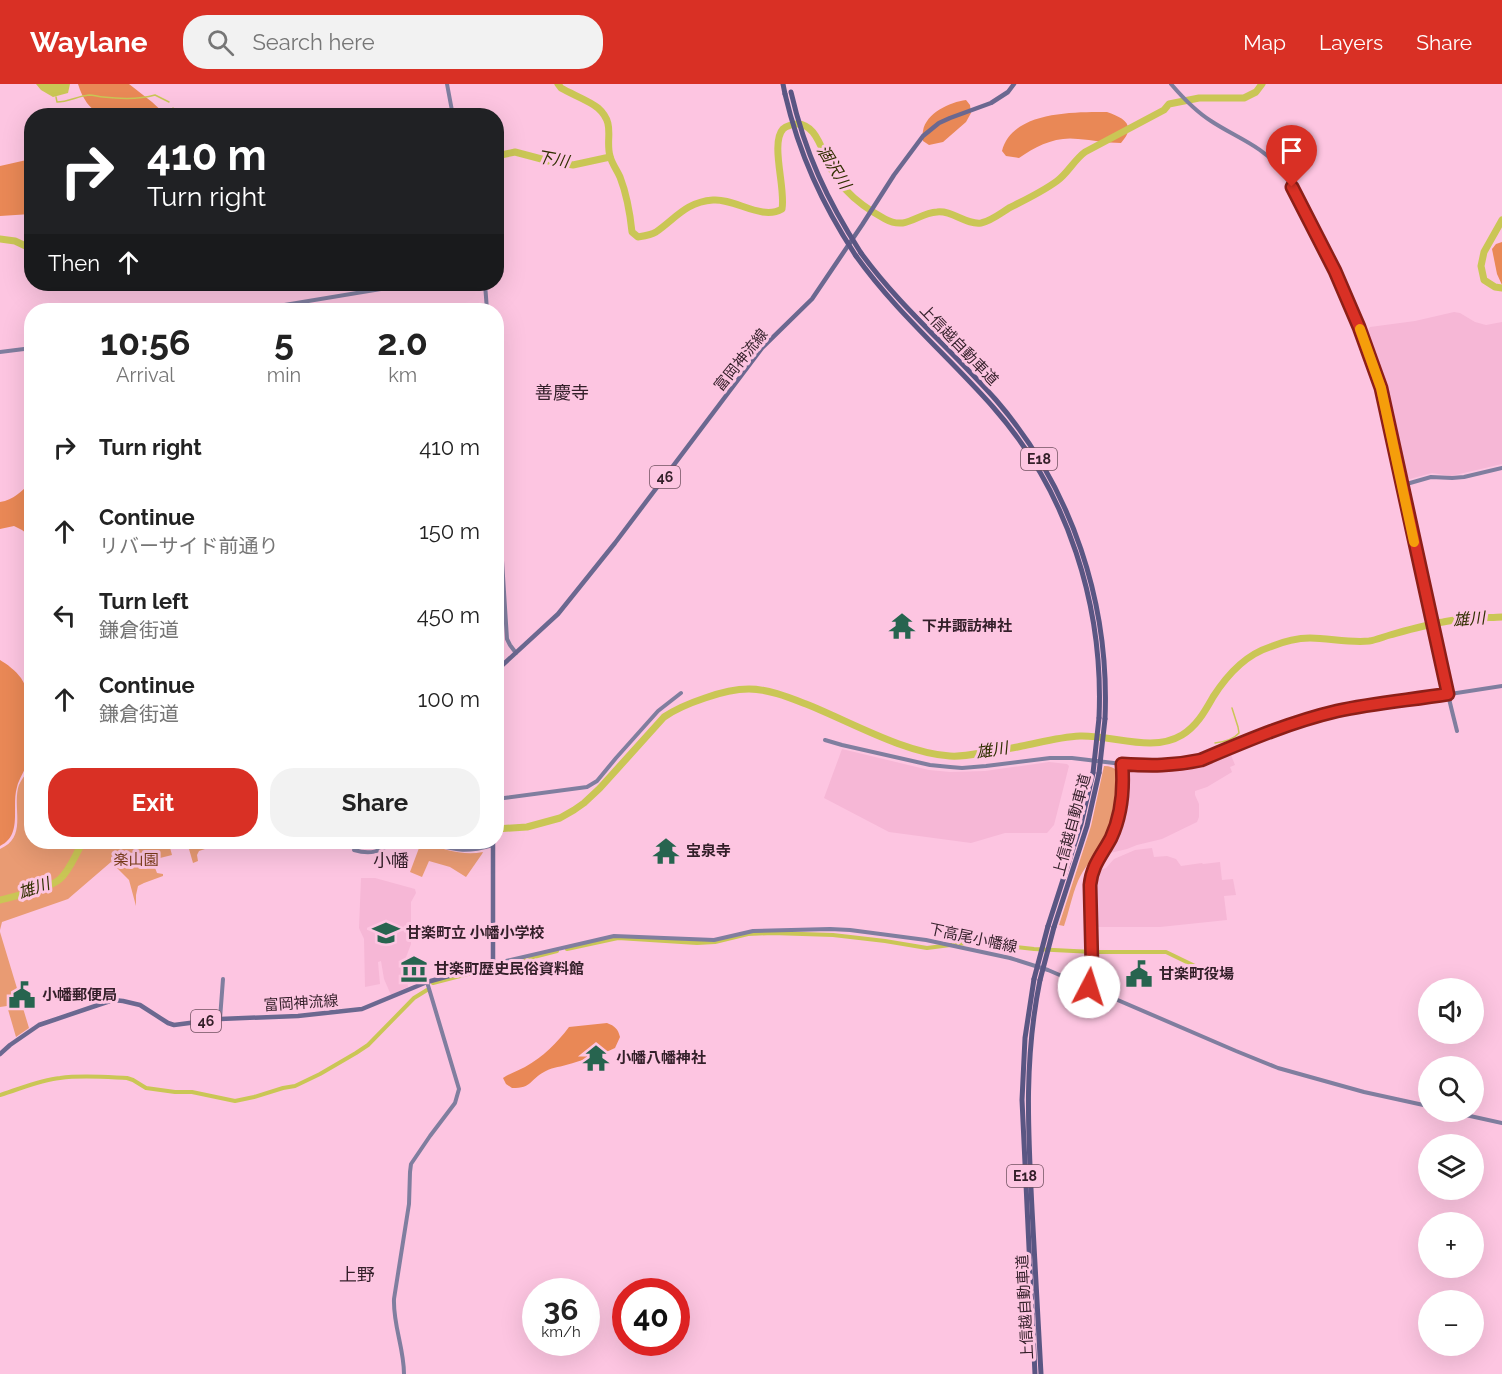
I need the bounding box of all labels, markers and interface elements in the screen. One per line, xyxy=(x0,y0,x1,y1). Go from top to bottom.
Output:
search box xyxy=(183,15,603,69)
text: Waylane xyxy=(30,26,147,59)
icon: search xyxy=(204,26,237,59)
text: Search here xyxy=(252,29,375,55)
text: Map xyxy=(1243,30,1286,55)
text: Layers xyxy=(1319,30,1383,55)
text: Share xyxy=(1416,30,1472,55)
pin xyxy=(1266,125,1317,187)
text: 410 m xyxy=(147,131,267,180)
icon: right xyxy=(48,132,126,210)
icon: arrive xyxy=(1275,134,1308,167)
water label: 涸沢川 xyxy=(813,142,856,194)
water label: 下川 xyxy=(536,147,572,171)
text: Turn right xyxy=(147,181,266,212)
icon: ahead xyxy=(112,246,145,279)
text: Then xyxy=(48,250,100,276)
street label: 上信越自動車道 xyxy=(916,301,1002,389)
text: 10:56 xyxy=(100,321,191,363)
text: 5 xyxy=(274,321,294,363)
text: 2.0 xyxy=(377,321,428,363)
street label: 富岡神流線 xyxy=(710,325,772,395)
text: Arrival xyxy=(116,363,175,387)
text: min xyxy=(267,363,301,387)
text: km xyxy=(388,363,417,387)
district label: 善慶寺 xyxy=(535,382,589,403)
icon: right xyxy=(48,431,81,464)
text: Turn right xyxy=(99,434,202,460)
text: 410 m xyxy=(419,434,480,460)
road number: E18 xyxy=(1021,448,1057,470)
road number: 46 xyxy=(650,466,680,488)
text: Continue xyxy=(99,504,195,530)
icon: ahead xyxy=(48,515,81,548)
text: 150 m xyxy=(419,518,480,544)
text: リバーサイド前通り xyxy=(99,534,279,558)
text: Turn left xyxy=(99,588,189,614)
icon: left xyxy=(48,599,81,632)
text: 450 m xyxy=(417,602,480,628)
water label: 雄川 xyxy=(1452,608,1488,630)
temple icon: 下井諏訪神社 xyxy=(887,611,917,641)
place label: 下井諏訪神社 xyxy=(922,617,1012,635)
text: 鎌倉街道 xyxy=(99,618,179,642)
text: Continue xyxy=(99,672,195,698)
icon: ahead xyxy=(48,683,81,716)
text: 100 m xyxy=(418,686,480,712)
text: 鎌倉街道 xyxy=(99,702,179,726)
water label: 雄川 xyxy=(975,738,1011,762)
button: Exit xyxy=(48,768,258,837)
button: Share xyxy=(270,768,480,837)
street label: 上信越自動車道 xyxy=(1050,772,1094,878)
temple icon: 宝泉寺 xyxy=(651,836,681,866)
place label: 宝泉寺 xyxy=(686,842,731,860)
district label: 小幡 xyxy=(373,850,409,871)
park label: 楽山園 xyxy=(113,851,159,869)
water label: 雄川 xyxy=(16,873,54,902)
school or university icon: 甘楽町立 小幡小学校 xyxy=(371,918,401,948)
street label: 下高尾小幡線 xyxy=(927,920,1019,956)
place label: 甘楽町立 小幡小学校 xyxy=(406,924,545,942)
museum icon: 甘楽町歴史民俗資料館 xyxy=(399,954,429,984)
position arrow xyxy=(1057,955,1121,1019)
public building icon: 甘楽町役場 xyxy=(1124,959,1154,989)
place label: 甘楽町歴史民俗資料館 xyxy=(434,960,584,978)
place label: 甘楽町役場 xyxy=(1159,965,1234,983)
map controls xyxy=(1418,978,1484,1356)
button: sound xyxy=(1418,978,1484,1044)
public building icon: 小幡郵便局 xyxy=(7,980,37,1010)
place label: 小幡郵便局 xyxy=(42,986,117,1004)
street label: 富岡神流線 xyxy=(263,991,339,1015)
road number: 46 xyxy=(191,1010,221,1032)
temple icon: 小幡八幡神社 xyxy=(581,1043,611,1073)
place label: 小幡八幡神社 xyxy=(616,1049,706,1067)
button: search xyxy=(1418,1056,1484,1122)
button: layers xyxy=(1418,1134,1484,1200)
road number: E18 xyxy=(1007,1165,1043,1187)
button: + xyxy=(1418,1212,1484,1278)
street label: 上信越自動車道 xyxy=(1013,1254,1037,1360)
district label: 上野 xyxy=(339,1264,375,1285)
speed limit sign: 40 xyxy=(612,1278,690,1356)
button: − xyxy=(1418,1290,1484,1356)
text: 36 xyxy=(544,1292,578,1327)
text: km/h xyxy=(541,1323,581,1341)

